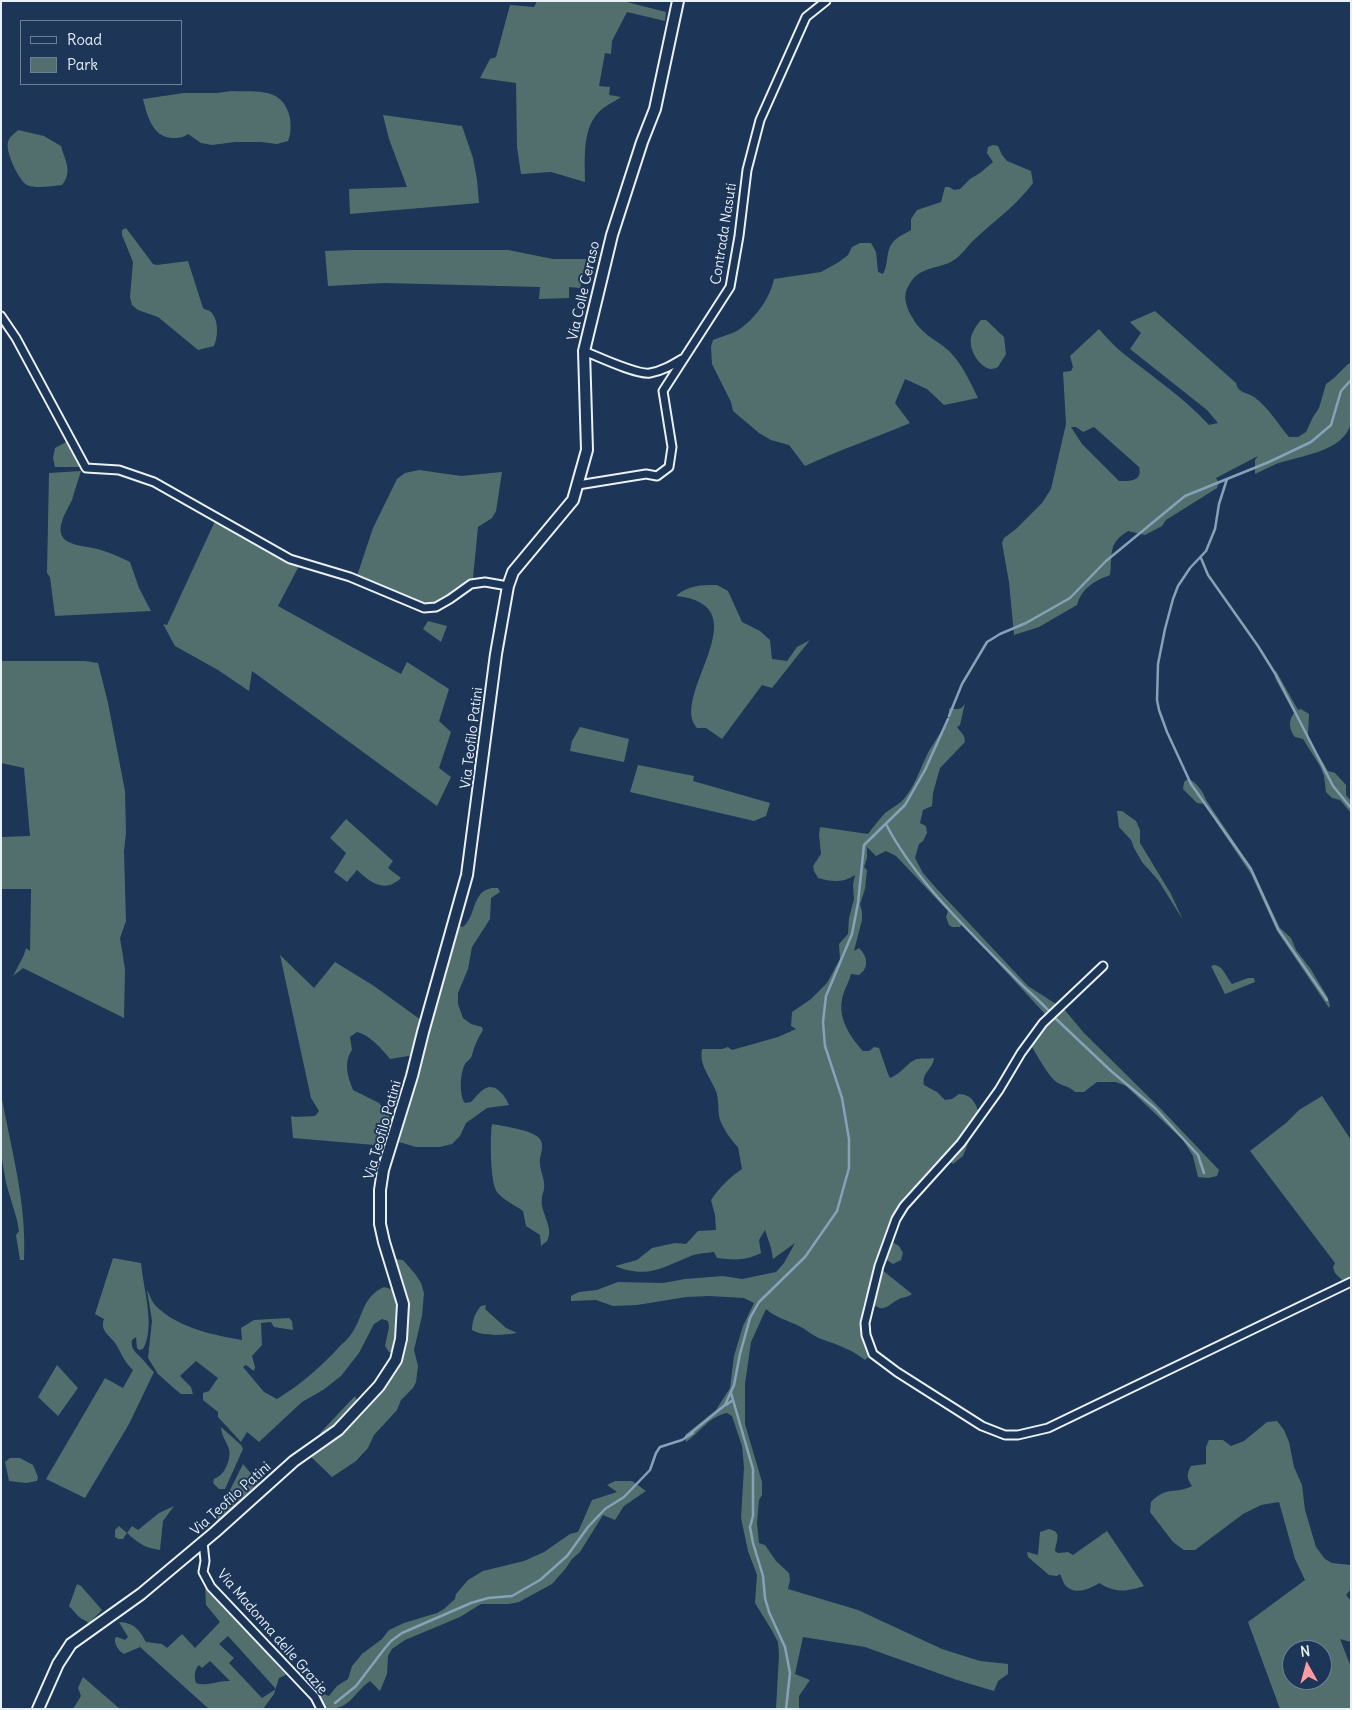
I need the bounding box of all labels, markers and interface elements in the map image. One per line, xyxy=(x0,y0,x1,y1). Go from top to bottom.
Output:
legend xyxy=(20,20,182,85)
text: Road xyxy=(67,30,102,49)
text: Park xyxy=(67,55,98,74)
street label: Contrada Nasuti xyxy=(708,182,740,286)
street label: Via Colle Ceraso xyxy=(564,240,604,342)
street label: Via Teofilo Patini xyxy=(457,686,487,790)
street label: Via Teofilo Patini xyxy=(361,1079,405,1181)
street label: Via Teofilo Patini xyxy=(187,1459,275,1539)
street label: Via Madonna delle Grazie xyxy=(213,1566,331,1698)
north arrow xyxy=(1282,1640,1332,1690)
text: N xyxy=(1299,1642,1311,1661)

